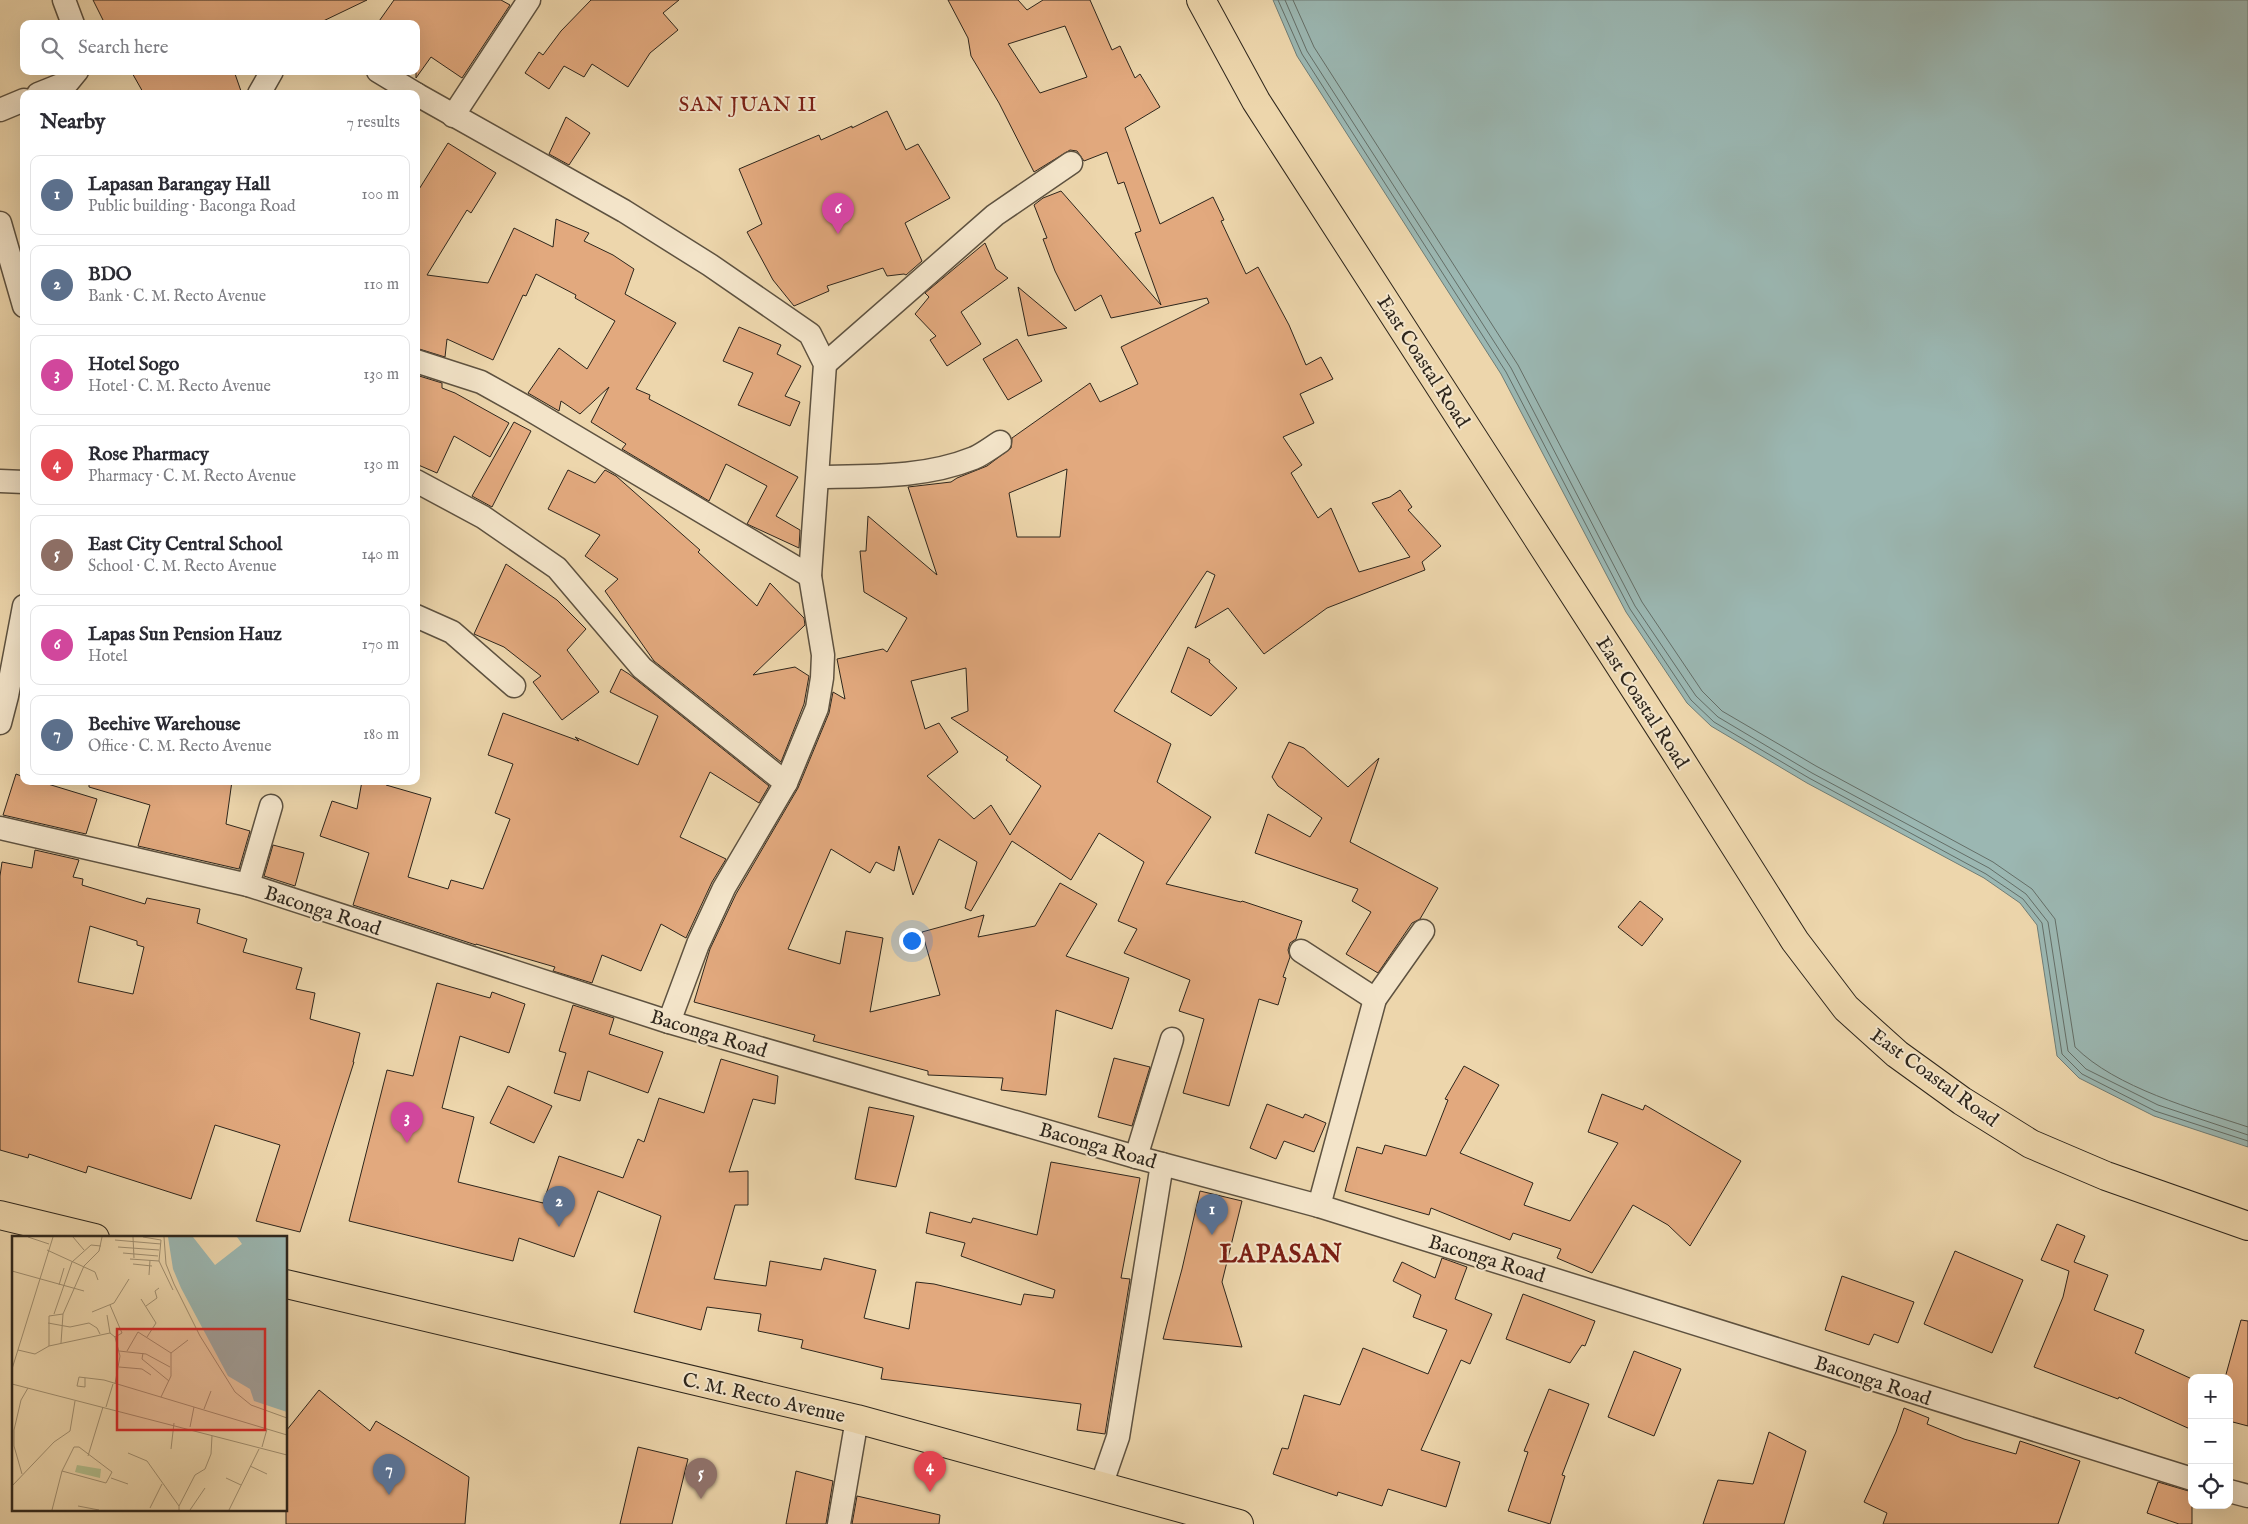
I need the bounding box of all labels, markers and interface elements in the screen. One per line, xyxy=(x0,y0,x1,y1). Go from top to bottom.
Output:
search box xyxy=(20,20,420,75)
icon: search xyxy=(38,34,66,62)
text: Search here xyxy=(78,36,169,60)
district label: SAN JUAN II xyxy=(678,92,818,119)
text: Nearby xyxy=(40,109,105,136)
text: 7 results xyxy=(346,113,400,133)
text: Lapasan Barangay Hall xyxy=(88,173,270,197)
text: 1 xyxy=(54,185,60,205)
text: 100 m xyxy=(362,185,399,205)
pin: 6 xyxy=(822,193,854,234)
text: Public building · Baconga Road xyxy=(88,197,296,217)
text: BDO xyxy=(88,263,131,287)
text: 2 xyxy=(53,275,61,295)
text: 110 m xyxy=(363,275,399,295)
text: Bank · C. M. Recto Avenue xyxy=(88,287,266,307)
street label: East Coastal Road xyxy=(1371,291,1475,433)
text: Hotel Sogo xyxy=(88,353,179,377)
text: 3 xyxy=(54,365,60,385)
text: 130 m xyxy=(363,365,399,385)
text: Hotel · C. M. Recto Avenue xyxy=(88,377,271,397)
text: Rose Pharmacy xyxy=(88,443,209,467)
text: 4 xyxy=(53,455,61,475)
text: 130 m xyxy=(363,455,399,475)
text: Pharmacy · C. M. Recto Avenue xyxy=(88,467,296,487)
text: East City Central School xyxy=(88,533,282,557)
text: 5 xyxy=(54,545,60,565)
text: 140 m xyxy=(361,545,399,565)
text: School · C. M. Recto Avenue xyxy=(88,557,277,577)
text: Lapas Sun Pension Hauz xyxy=(88,623,282,647)
street label: East Coastal Road xyxy=(1590,632,1694,774)
text: 6 xyxy=(54,635,60,655)
text: 170 m xyxy=(362,635,399,655)
text: Hotel xyxy=(88,647,127,667)
text: Beehive Warehouse xyxy=(88,713,241,737)
text: 7 xyxy=(53,725,61,745)
text: 180 m xyxy=(363,725,399,745)
text: Office · C. M. Recto Avenue xyxy=(88,737,271,757)
street label: Baconga Road xyxy=(261,881,384,942)
your location xyxy=(899,928,925,954)
street label: Baconga Road xyxy=(647,1005,770,1064)
street label: East Coastal Road xyxy=(1865,1023,2003,1133)
pin: 3 xyxy=(391,1102,423,1143)
street label: Baconga Road xyxy=(1036,1118,1159,1175)
pin: 2 xyxy=(543,1186,575,1227)
pin: 1 xyxy=(1196,1194,1228,1235)
street label: Baconga Road xyxy=(1425,1230,1548,1289)
inset map xyxy=(12,1236,288,1512)
district label: LAPASAN xyxy=(1219,1239,1343,1271)
street label: Baconga Road xyxy=(1811,1351,1934,1412)
street label: C. M. Recto Avenue xyxy=(680,1368,847,1429)
map controls xyxy=(2188,1374,2233,1509)
button: + xyxy=(2188,1374,2233,1419)
button: − xyxy=(2188,1419,2233,1464)
pin: 4 xyxy=(914,1451,946,1492)
pin: 7 xyxy=(373,1454,405,1495)
pin: 5 xyxy=(685,1458,717,1499)
button: locate xyxy=(2188,1464,2233,1509)

